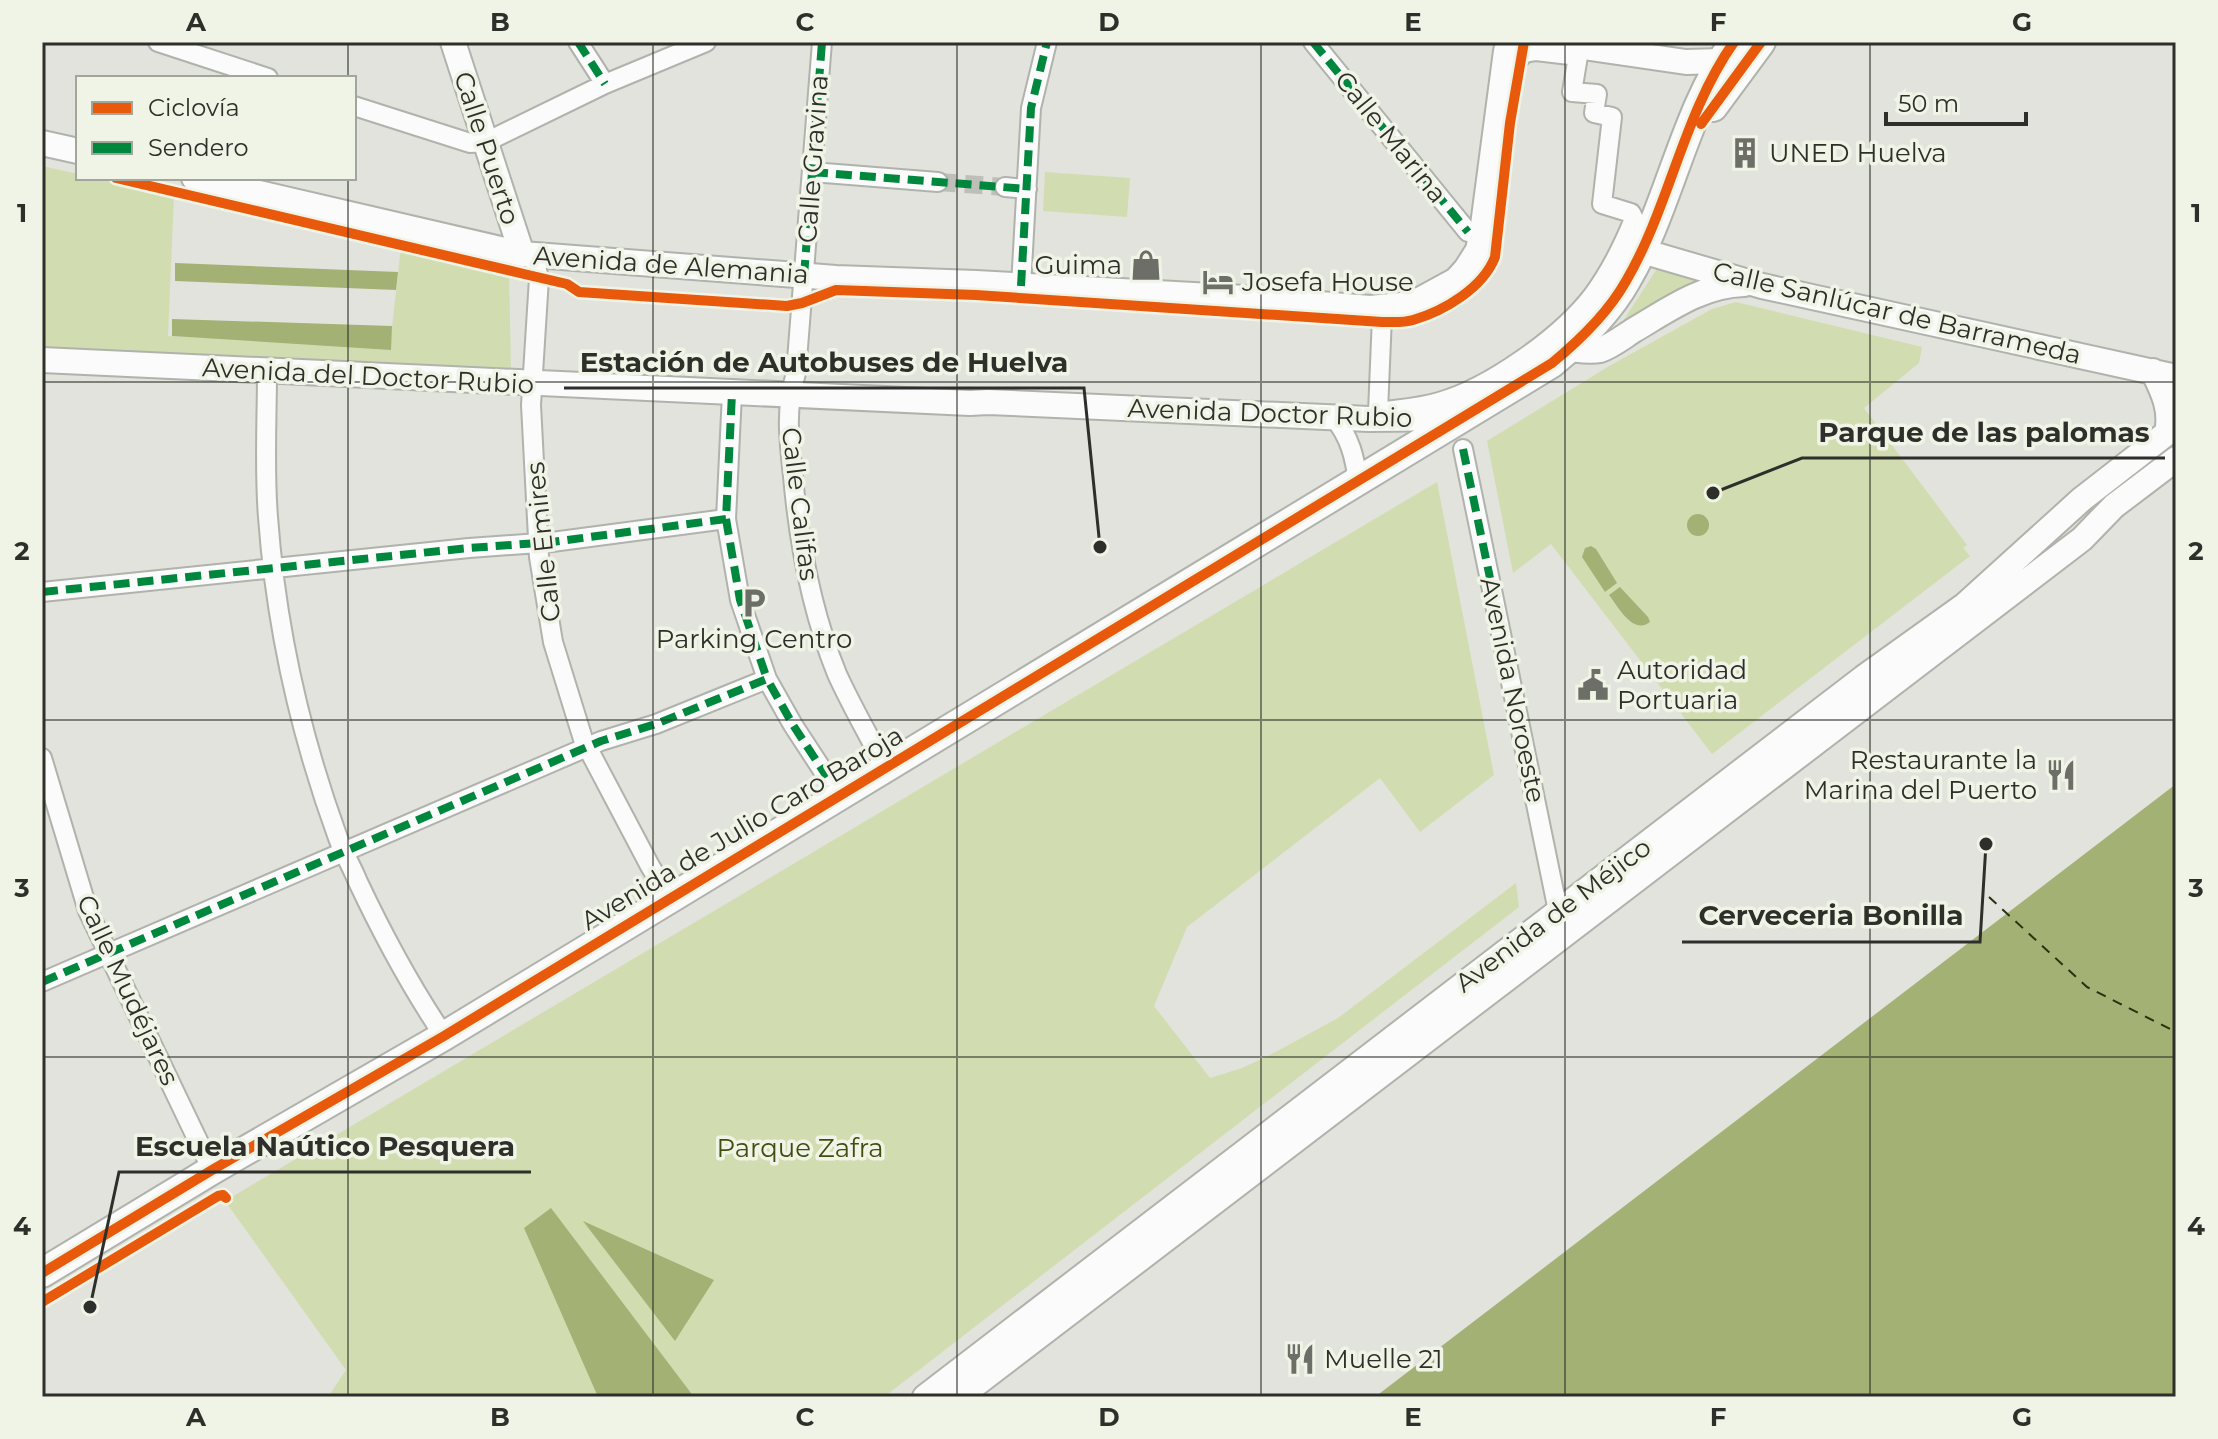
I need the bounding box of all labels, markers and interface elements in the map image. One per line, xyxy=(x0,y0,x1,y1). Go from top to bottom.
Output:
text: A xyxy=(185,6,207,38)
text: B xyxy=(490,6,510,38)
text: C xyxy=(796,6,815,38)
text: D xyxy=(1098,6,1120,38)
text: E xyxy=(1404,6,1422,38)
text: F xyxy=(1710,6,1726,38)
text: G xyxy=(2012,6,2032,38)
street label: Calle Marina xyxy=(1328,65,1454,209)
street label: Calle Puerto xyxy=(447,67,527,229)
street label: Calle Gravina xyxy=(791,74,835,244)
legend xyxy=(76,76,356,180)
scale bar xyxy=(1886,76,2026,126)
text: 50 m xyxy=(1898,89,1959,118)
text: Ciclovía xyxy=(148,93,240,122)
text: Sendero xyxy=(148,133,249,162)
building icon: UNED Huelva xyxy=(1728,136,1762,170)
place label: UNED Huelva xyxy=(1769,137,1947,169)
text: 1 xyxy=(17,197,27,229)
text: 1 xyxy=(2191,197,2201,229)
street label: Avenida de Alemania xyxy=(532,239,810,291)
shop icon: Guima xyxy=(1129,248,1163,282)
place label: Guima xyxy=(1035,249,1122,281)
street label: Calle Sanlúcar de Barrameda xyxy=(1710,255,2084,371)
hotel icon: Josefa House xyxy=(1201,265,1235,299)
place label: Josefa House xyxy=(1241,266,1414,298)
callout: Estación de Autobuses de Huelva xyxy=(564,336,1084,388)
text: Estación de Autobuses de Huelva xyxy=(580,345,1068,379)
street label: Avenida del Doctor Rubio xyxy=(201,351,535,401)
street label: Avenida Doctor Rubio xyxy=(1127,392,1413,434)
callout: Parque de las palomas xyxy=(1802,406,2165,458)
text: Parque de las palomas xyxy=(1818,415,2150,449)
street label: Calle Califas xyxy=(775,426,825,582)
street label: Calle Emires xyxy=(519,460,567,624)
text: 2 xyxy=(14,535,30,567)
text: 2 xyxy=(2188,535,2204,567)
street label: Avenida Noroeste xyxy=(1473,574,1553,806)
parking icon: Parking Centro xyxy=(737,586,771,620)
place label: Parking Centro xyxy=(656,623,852,655)
place label: Autoridad Portuaria xyxy=(1617,654,1747,716)
public building icon: Autoridad Portuaria xyxy=(1576,668,1610,702)
street label: Avenida de Julio Caro Baroja xyxy=(575,719,909,937)
place label: Restaurante la Marina del Puerto xyxy=(1804,744,2037,806)
restaurant icon: Restaurante la Marina del Puerto xyxy=(2044,758,2078,792)
street label: Avenida de Méjico xyxy=(1449,831,1657,999)
text: 3 xyxy=(13,872,30,904)
text: 3 xyxy=(2187,872,2204,904)
street label: Calle Mudéjares xyxy=(70,890,186,1090)
callout: Cerveceria Bonilla xyxy=(1682,890,1980,942)
text: Cerveceria Bonilla xyxy=(1698,898,1964,932)
callout: Escuela Naútico Pesquera xyxy=(119,1120,531,1172)
text: Escuela Naútico Pesquera xyxy=(135,1129,515,1163)
park label: Parque Zafra xyxy=(716,1132,884,1164)
text: 4 xyxy=(13,1210,31,1242)
text: 4 xyxy=(2187,1210,2205,1242)
restaurant icon: Muelle 21 xyxy=(1283,1342,1317,1376)
place label: Muelle 21 xyxy=(1324,1343,1443,1375)
text: A xyxy=(185,1401,207,1433)
text: B xyxy=(490,1401,510,1433)
text: C xyxy=(796,1401,815,1433)
text: D xyxy=(1098,1401,1120,1433)
text: E xyxy=(1404,1401,1422,1433)
text: F xyxy=(1710,1401,1726,1433)
text: G xyxy=(2012,1401,2032,1433)

